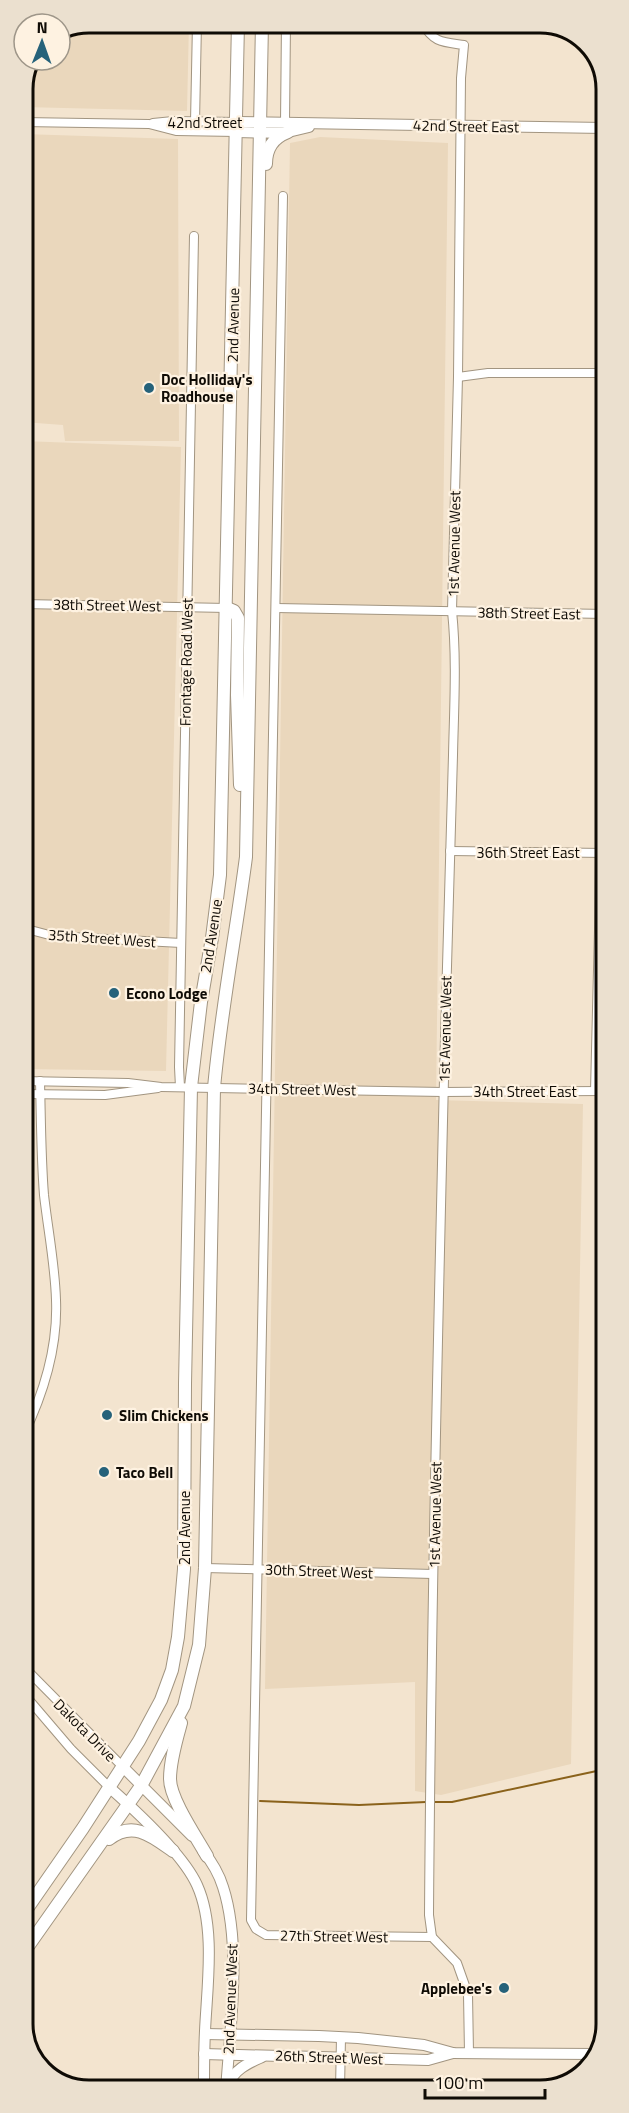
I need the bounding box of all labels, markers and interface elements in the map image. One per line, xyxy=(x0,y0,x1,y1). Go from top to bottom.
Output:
north arrow xyxy=(12,12,72,72)
text: N xyxy=(37,15,48,39)
street label: 42nd Street xyxy=(168,111,243,134)
street label: 42nd Street East xyxy=(413,114,520,138)
street label: 2nd Avenue xyxy=(221,287,245,363)
place label: Doc Holliday's Roadhouse xyxy=(161,368,253,408)
marker: Doc Holliday's Roadhouse xyxy=(142,381,156,395)
street label: 1st Avenue West xyxy=(442,490,466,598)
street label: 38th Street West xyxy=(53,593,162,617)
street label: Frontage Road West xyxy=(173,597,199,726)
street label: 38th Street East xyxy=(477,601,582,625)
street label: 36th Street East xyxy=(476,841,580,864)
street label: 2nd Avenue xyxy=(194,897,228,975)
street label: 35th Street West xyxy=(47,923,157,953)
street label: 1st Avenue West xyxy=(433,975,457,1083)
place label: Econo Lodge xyxy=(126,982,208,1005)
marker: Econo Lodge xyxy=(107,986,121,1000)
street label: 34th Street West xyxy=(248,1077,357,1101)
street label: 34th Street East xyxy=(473,1080,577,1103)
place label: Slim Chickens xyxy=(119,1404,209,1427)
marker: Slim Chickens xyxy=(100,1408,114,1422)
place label: Taco Bell xyxy=(116,1461,173,1484)
street label: 1st Avenue West xyxy=(423,1461,447,1569)
marker: Taco Bell xyxy=(97,1465,111,1479)
street label: 2nd Avenue xyxy=(173,1491,196,1565)
street label: 30th Street West xyxy=(265,1558,374,1584)
street label: Dakota Drive xyxy=(48,1693,122,1767)
street label: 27th Street West xyxy=(280,1924,389,1948)
street label: 2nd Avenue West xyxy=(217,1943,243,2055)
place label: Applebee's xyxy=(421,1977,492,2000)
marker: Applebee's xyxy=(497,1981,511,1995)
street label: 26th Street West xyxy=(275,2044,384,2070)
scale bar xyxy=(425,2062,545,2100)
text: 100 m xyxy=(434,2069,483,2096)

